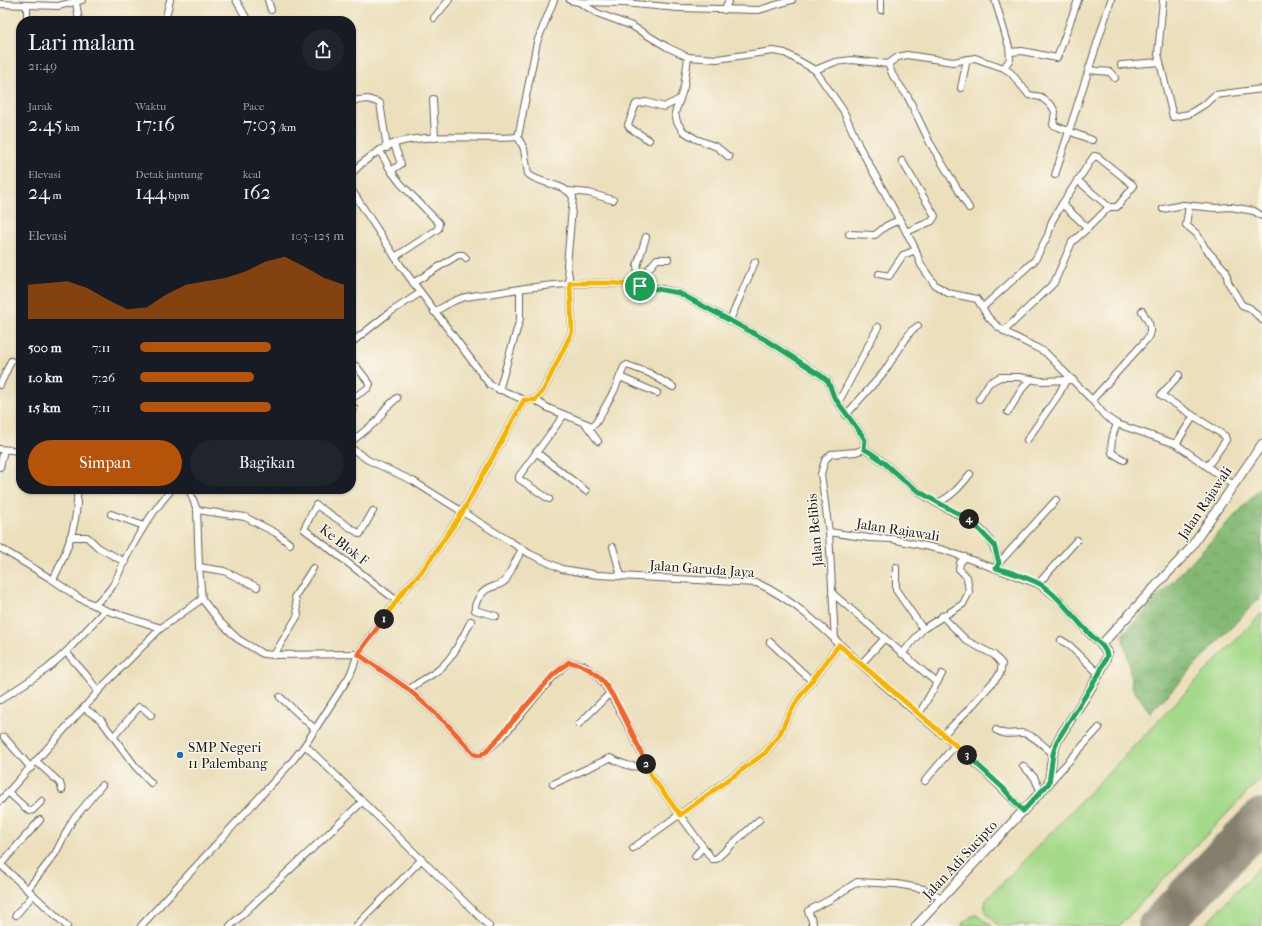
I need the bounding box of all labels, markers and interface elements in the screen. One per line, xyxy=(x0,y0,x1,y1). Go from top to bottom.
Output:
button: share xyxy=(302,29,344,71)
text: Lari malam xyxy=(28,30,135,56)
text: 21:49 xyxy=(28,58,57,73)
text: Jarak xyxy=(28,100,52,113)
text: Waktu xyxy=(135,100,166,113)
text: Pace xyxy=(243,100,265,113)
text: 2.45 xyxy=(28,113,63,136)
text: 17:16 xyxy=(135,113,175,136)
text: 7:03 xyxy=(243,113,276,136)
text: km xyxy=(63,121,80,134)
text: /km xyxy=(276,121,296,134)
text: Elevasi xyxy=(28,168,61,181)
text: Detak jantung xyxy=(135,168,203,181)
text: kcal xyxy=(243,168,261,181)
text: 24 xyxy=(28,181,50,204)
text: 144 xyxy=(135,181,166,204)
text: 162 xyxy=(243,181,271,204)
text: m xyxy=(50,189,62,202)
text: bpm xyxy=(166,189,189,202)
text: Elevasi xyxy=(28,228,67,243)
text: 103–125 m xyxy=(291,228,344,243)
pin xyxy=(623,269,657,303)
icon: arrive xyxy=(629,275,651,297)
text: 500 m xyxy=(28,340,62,355)
text: 7:11 xyxy=(92,340,111,355)
text: 1.0 km xyxy=(28,370,63,385)
text: 7:26 xyxy=(92,370,115,385)
text: 1.5 km xyxy=(28,400,61,415)
text: 7:11 xyxy=(92,400,111,415)
button: Simpan xyxy=(28,440,182,486)
button: Bagikan xyxy=(190,440,344,486)
street label: Jalan Rajawali xyxy=(1174,463,1236,544)
street label: Jalan Belibis xyxy=(803,493,827,568)
pin: 4 xyxy=(959,509,979,529)
text: 4 xyxy=(966,512,972,525)
street label: Jalan Rajawali xyxy=(854,515,941,545)
street label: Ke Blok F xyxy=(316,521,372,570)
street label: Jalan Garuda Jaya xyxy=(648,557,756,581)
pin: 1 xyxy=(374,609,394,629)
text: 1 xyxy=(382,612,386,625)
place label: SMP Negeri 11 Palembang xyxy=(188,739,268,772)
pin: 3 xyxy=(957,745,977,765)
text: 3 xyxy=(965,748,969,761)
marker: SMP Negeri 11 Palembang xyxy=(175,750,185,760)
pin: 2 xyxy=(636,754,656,774)
text: 2 xyxy=(643,757,649,770)
street label: Jalan Adi Sucipto xyxy=(918,817,1001,904)

